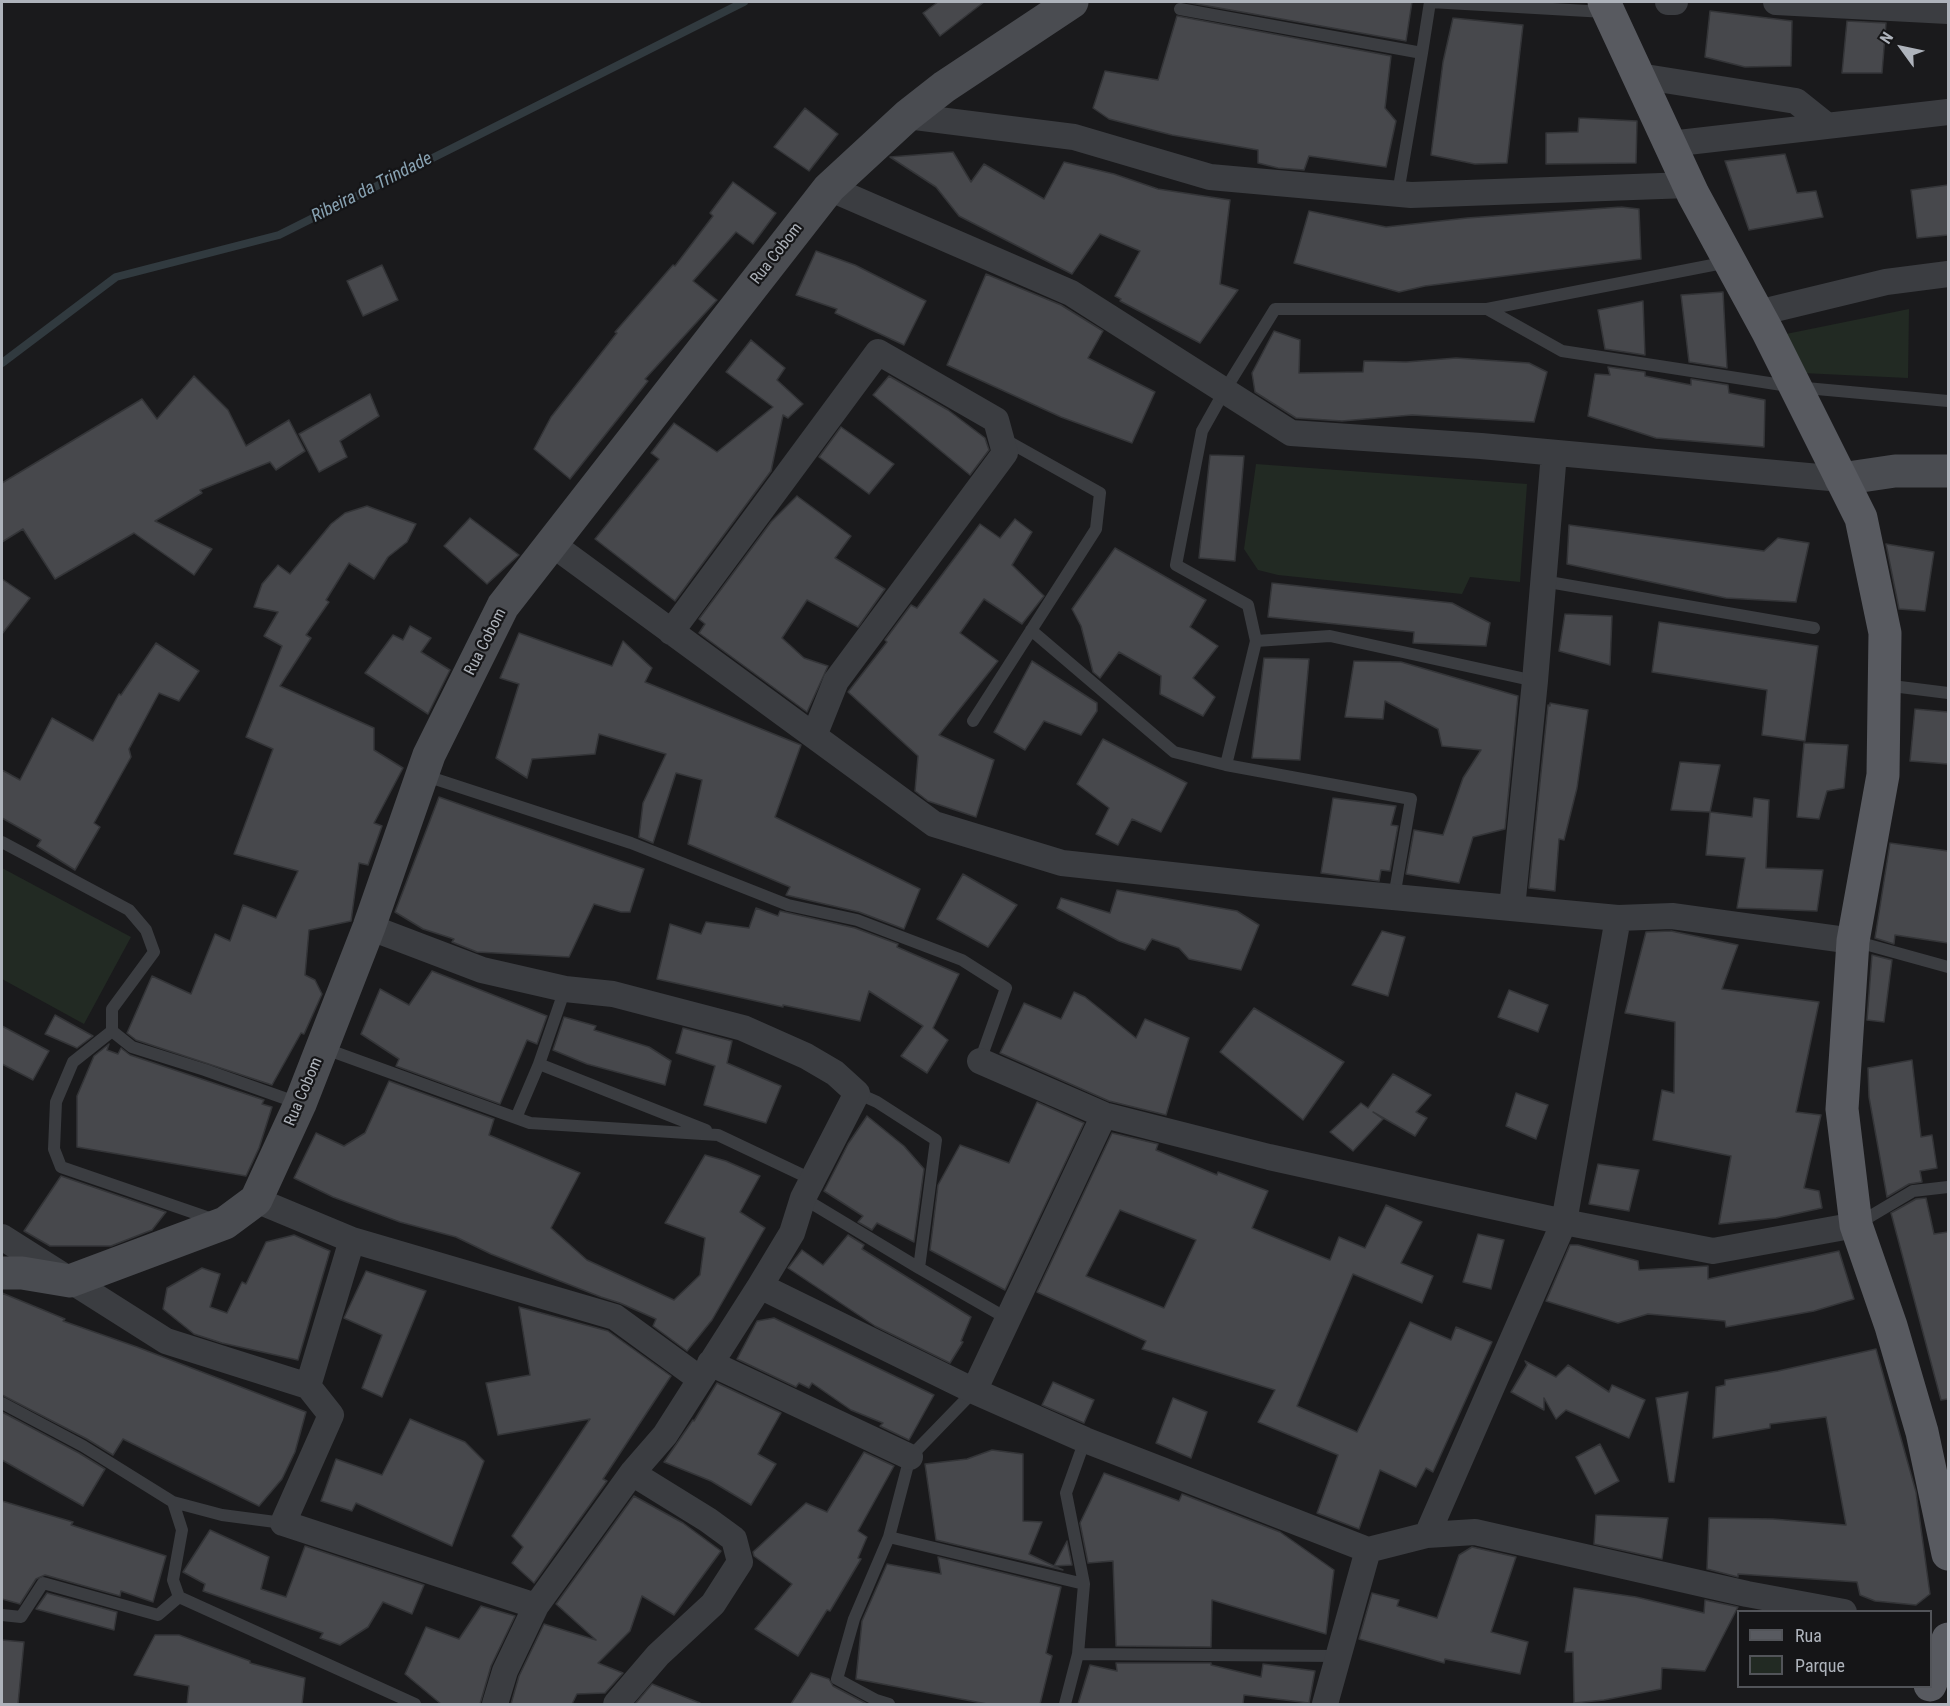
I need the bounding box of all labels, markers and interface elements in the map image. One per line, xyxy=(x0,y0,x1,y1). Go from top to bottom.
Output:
north arrow xyxy=(1872,18,1932,78)
text: N xyxy=(1876,29,1897,47)
water label: Ribeira da Trindade xyxy=(308,148,436,228)
street label: Rua Cobom xyxy=(747,219,807,289)
street label: Rua Cobom xyxy=(461,605,511,679)
street label: Rua Cobom xyxy=(281,1055,327,1129)
legend xyxy=(1737,1610,1932,1688)
text: Rua xyxy=(1795,1625,1822,1646)
text: Parque xyxy=(1795,1655,1845,1676)

